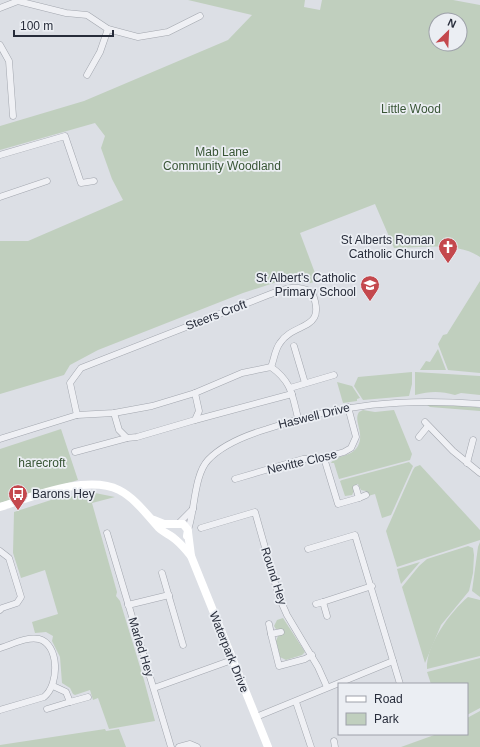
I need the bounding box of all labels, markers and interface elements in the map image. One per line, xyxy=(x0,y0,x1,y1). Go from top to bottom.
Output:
scale bar xyxy=(14,12,113,38)
north arrow xyxy=(428,12,468,52)
text: N xyxy=(446,16,458,30)
text: 100 m xyxy=(20,19,53,33)
park label: Little Wood xyxy=(381,102,441,116)
park label: Mab Lane Community Woodland xyxy=(163,145,281,173)
place label: St Alberts Roman Catholic Church xyxy=(341,233,434,261)
church icon: St Alberts Roman Catholic Church xyxy=(437,236,459,264)
place label: St Albert's Catholic Primary School xyxy=(256,271,356,299)
school or university icon: St Albert's Catholic Primary School xyxy=(359,274,381,302)
street label: Steers Croft xyxy=(184,297,249,333)
street label: Haswell Drive xyxy=(277,400,352,432)
street label: Nevitte Close xyxy=(266,447,339,477)
park label: harecroft xyxy=(18,456,66,470)
bus stop icon: Barons Hey xyxy=(7,483,29,511)
place label: Barons Hey xyxy=(32,487,95,501)
street label: Round Hey xyxy=(258,545,290,607)
street label: Waterpark Drive xyxy=(206,609,252,695)
street label: Marled Hey xyxy=(125,616,157,678)
legend xyxy=(338,683,468,735)
text: Road xyxy=(374,692,403,706)
text: Park xyxy=(374,712,400,726)

